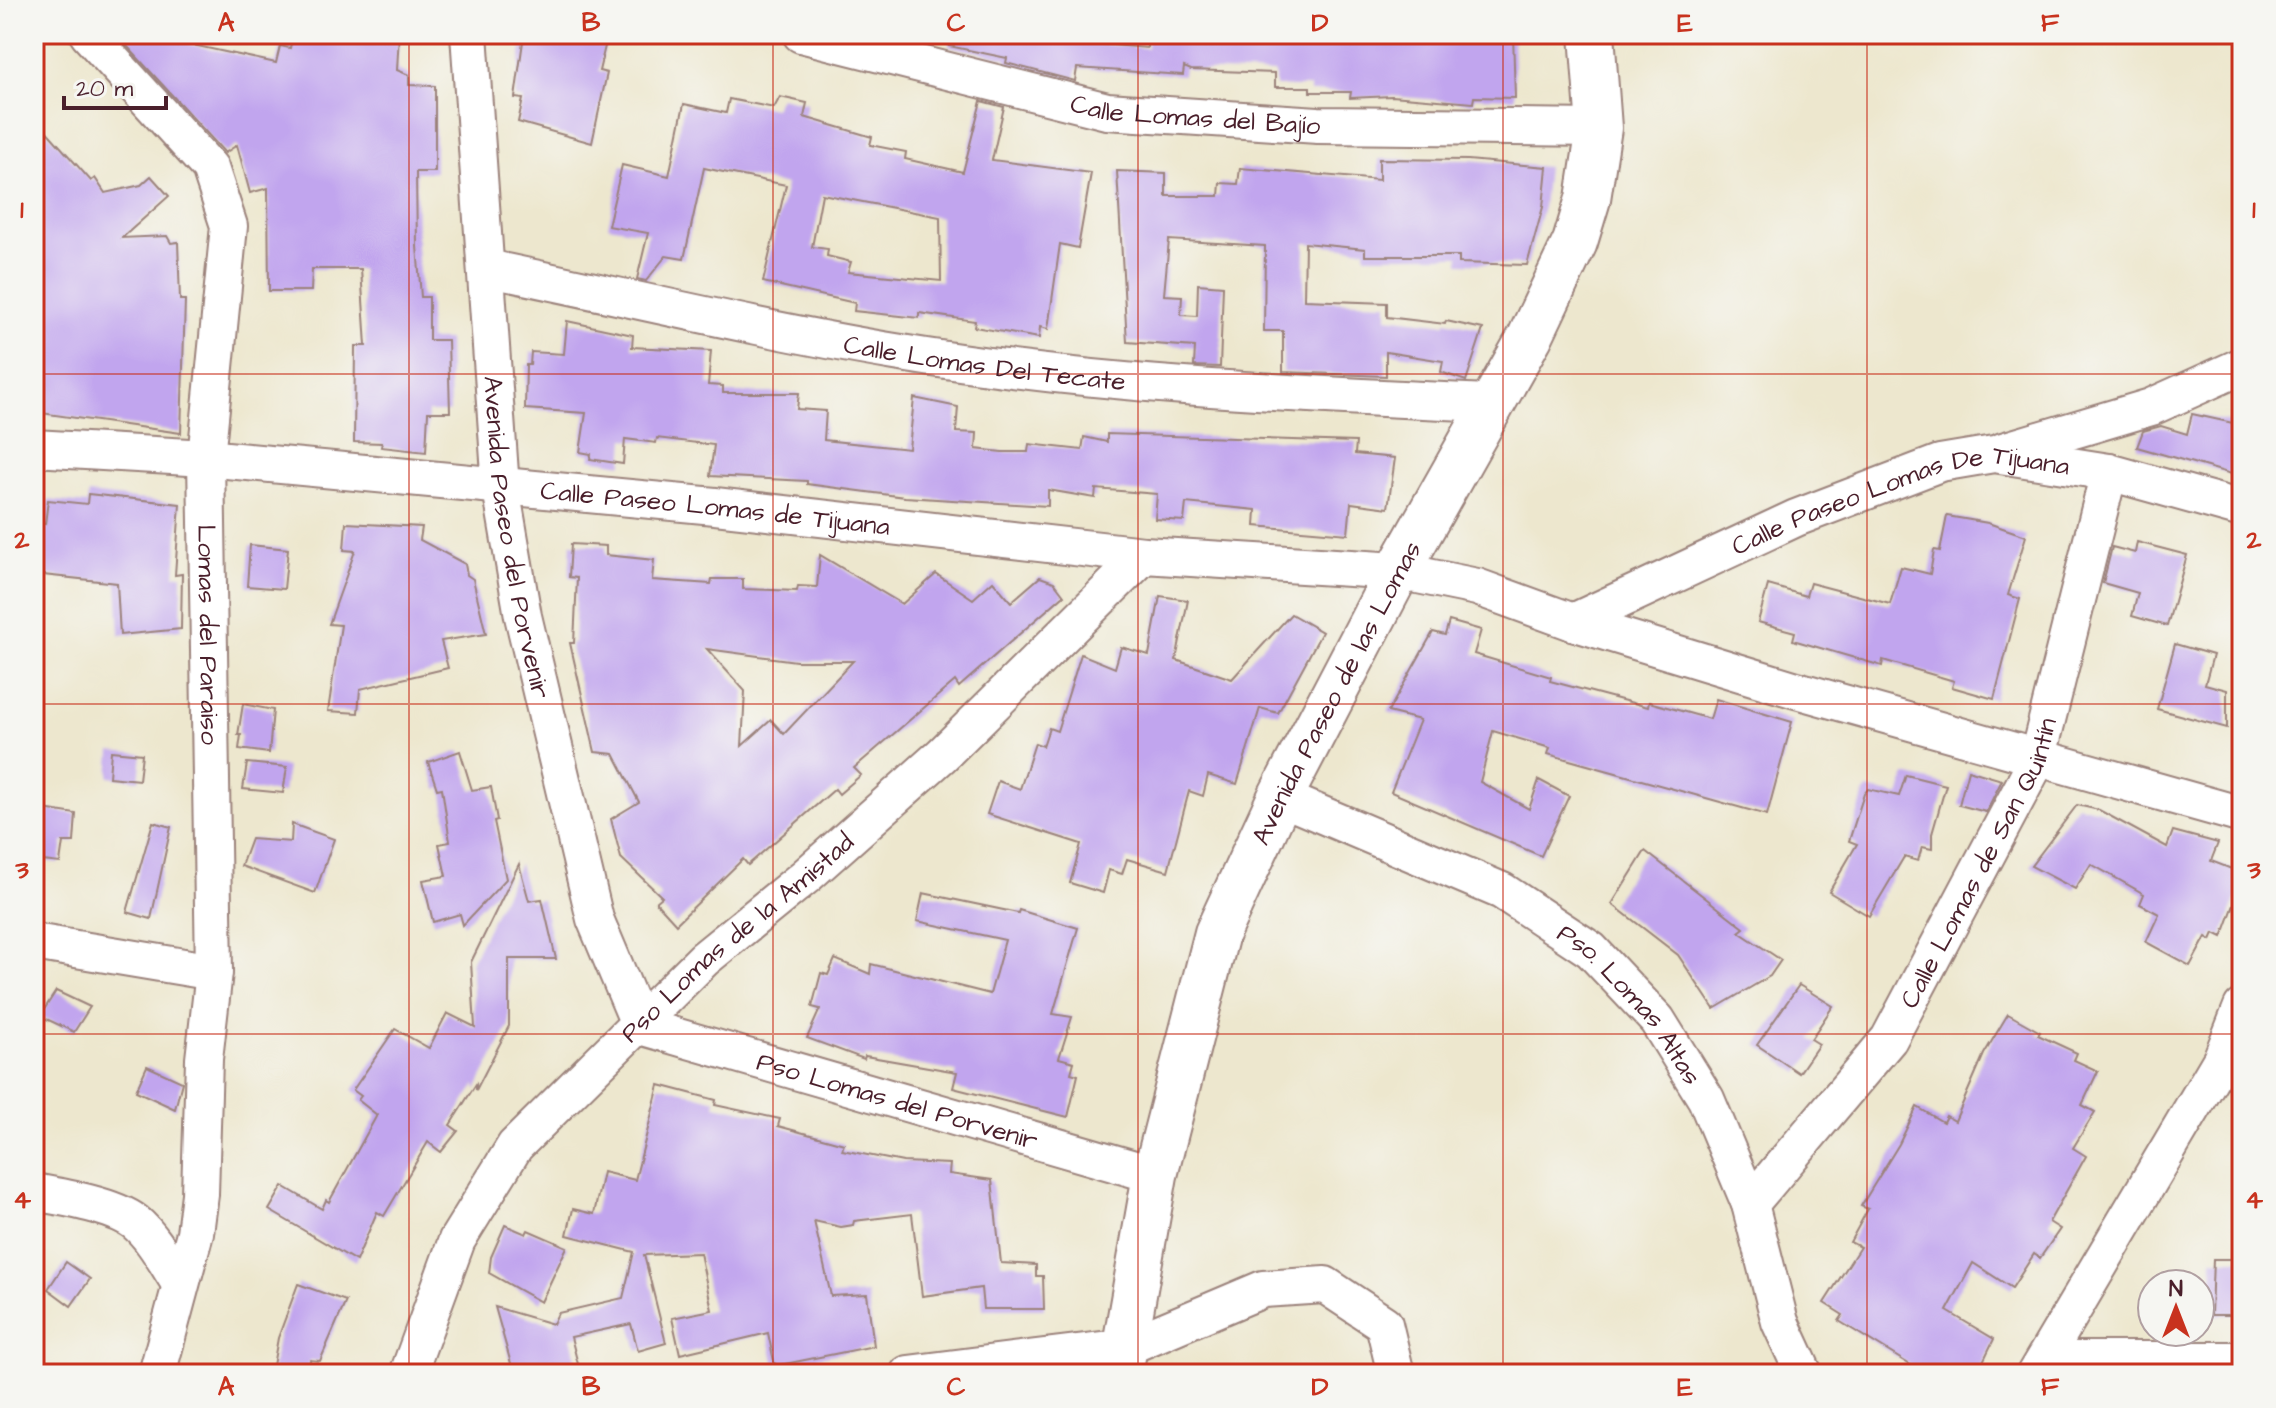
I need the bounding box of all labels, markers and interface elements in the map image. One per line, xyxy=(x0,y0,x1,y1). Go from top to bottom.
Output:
text: A xyxy=(218,5,235,41)
text: B xyxy=(582,5,601,41)
text: C xyxy=(947,5,966,41)
text: D xyxy=(1312,5,1329,41)
text: E xyxy=(1677,5,1693,41)
text: F xyxy=(2041,5,2060,41)
scale bar xyxy=(64,60,166,110)
text: 20 m xyxy=(76,72,133,106)
street label: Calle Lomas del Bajío xyxy=(1067,86,1322,144)
text: 1 xyxy=(20,192,24,228)
text: 1 xyxy=(2252,192,2256,228)
street label: Calle Lomas Del Tecate xyxy=(841,326,1127,400)
street label: Avenida Paseo del Porvenir xyxy=(474,375,559,702)
street label: Calle Paseo Lomas De Tijuana xyxy=(1726,437,2072,565)
street label: Calle Paseo Lomas de Tijuana xyxy=(539,473,892,545)
text: 2 xyxy=(14,522,30,558)
text: 2 xyxy=(2246,522,2262,558)
street label: Lomas del Paraiso xyxy=(188,524,227,746)
street label: Avenida Paseo de las Lomas xyxy=(1243,535,1430,851)
street label: Calle Lomas de San Quintín xyxy=(1892,714,2066,1015)
street label: Pso Lomas de la Amistad xyxy=(613,825,862,1051)
text: 3 xyxy=(14,852,29,888)
text: 3 xyxy=(2246,852,2261,888)
street label: Pso. Lomas Altas xyxy=(1550,916,1710,1092)
street label: Pso Lomas del Porvenir xyxy=(753,1044,1042,1159)
text: 4 xyxy=(13,1182,31,1218)
text: 4 xyxy=(2245,1182,2263,1218)
north arrow xyxy=(2136,1268,2216,1348)
text: N xyxy=(2169,1274,2183,1305)
text: A xyxy=(218,1369,235,1405)
text: B xyxy=(582,1369,601,1405)
text: C xyxy=(947,1369,966,1405)
text: D xyxy=(1312,1369,1329,1405)
text: E xyxy=(1677,1369,1693,1405)
text: F xyxy=(2041,1369,2060,1405)

